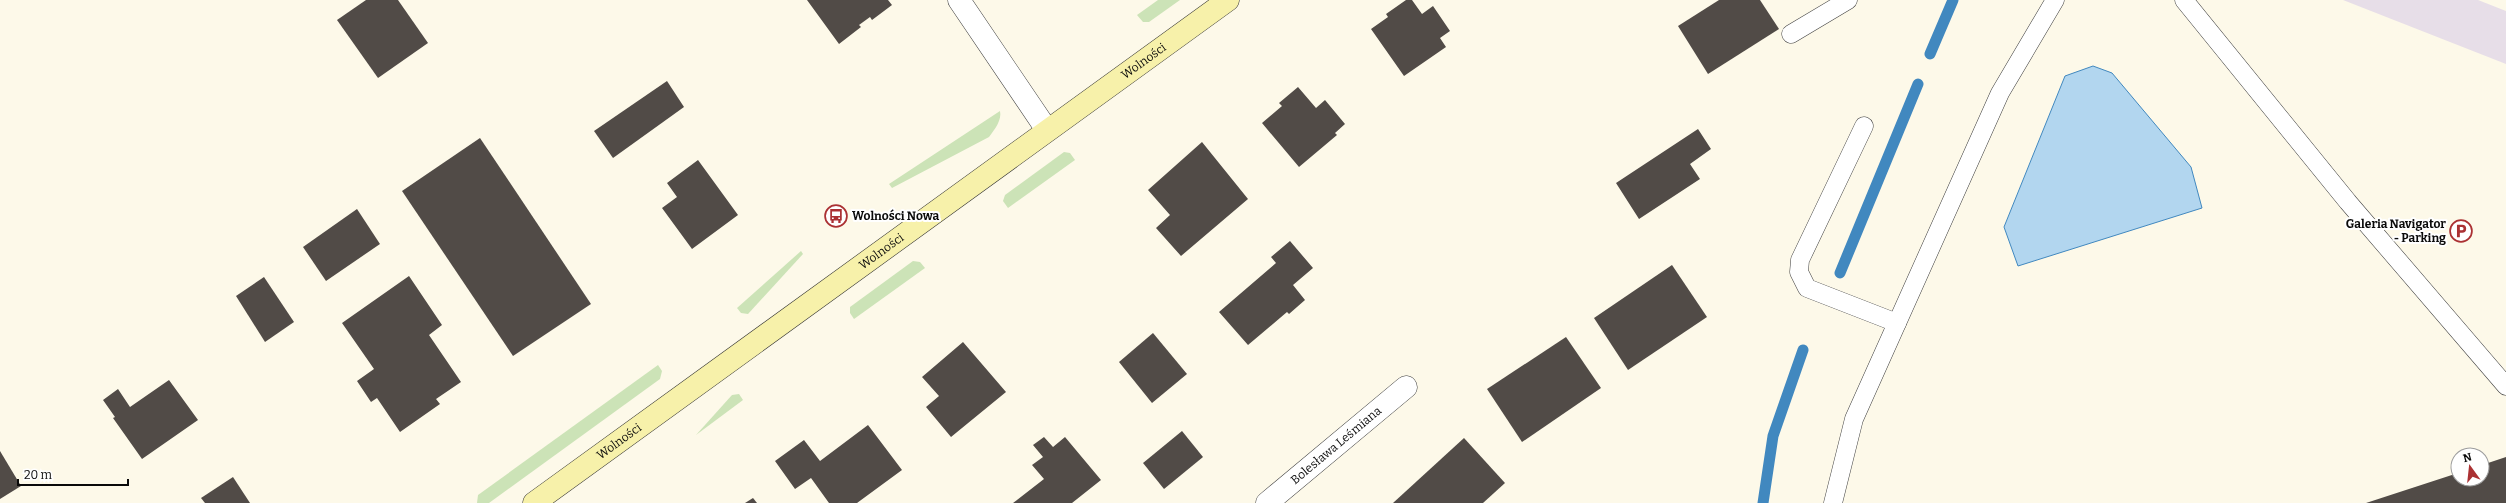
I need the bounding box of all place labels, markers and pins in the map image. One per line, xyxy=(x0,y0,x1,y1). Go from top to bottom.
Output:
bus stop icon: Wolności Nowa xyxy=(823,203,849,229)
place label: Wolności Nowa xyxy=(852,209,940,223)
place label: Galeria Navigator - Parking xyxy=(2346,217,2446,245)
parking icon: Galeria Navigator - Parking xyxy=(2448,218,2474,244)

